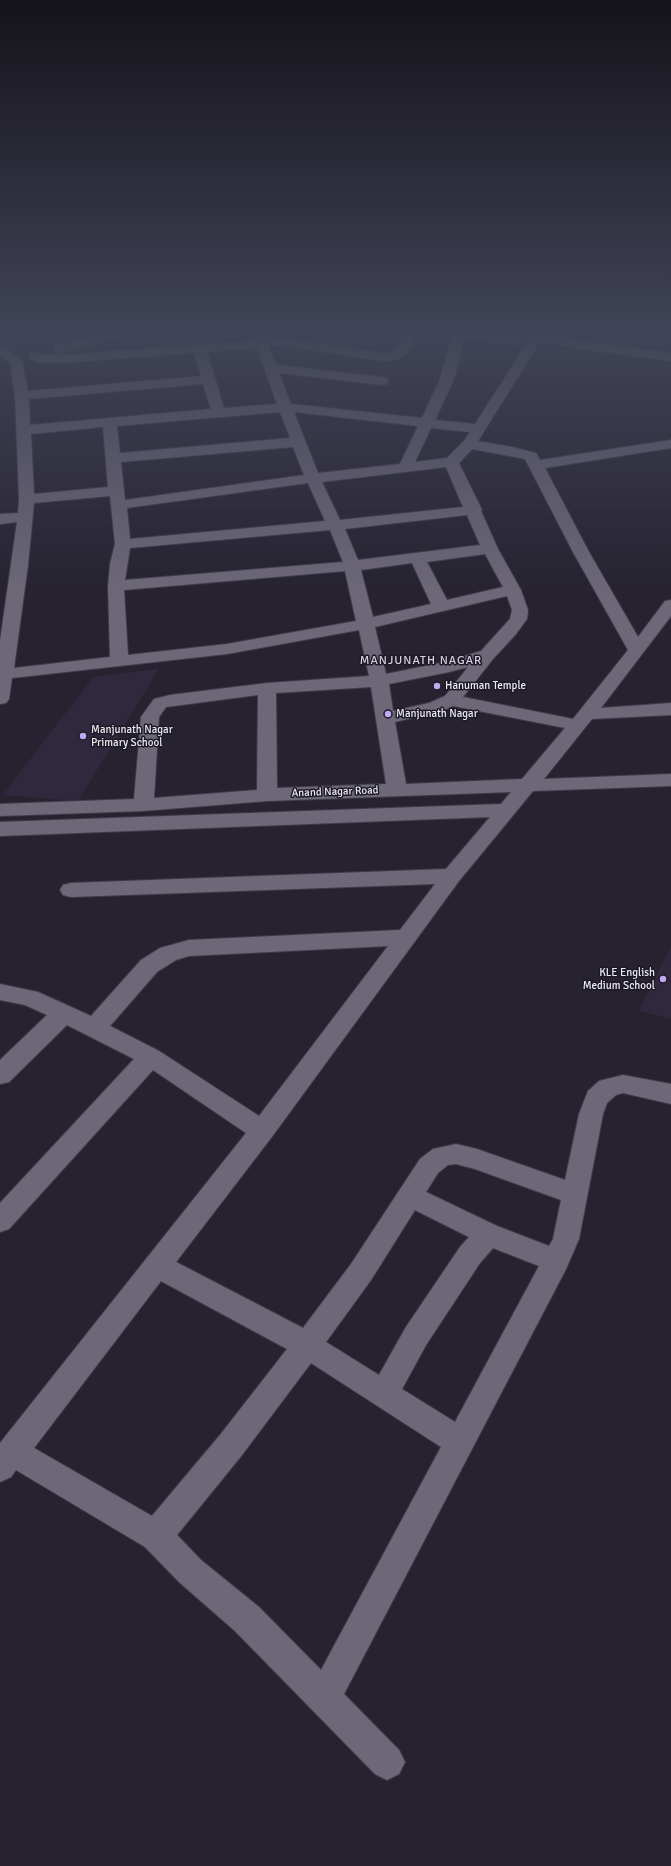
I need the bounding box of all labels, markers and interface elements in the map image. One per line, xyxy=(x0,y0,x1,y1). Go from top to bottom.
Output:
district label: MANJUNATH NAGAR xyxy=(360,654,482,668)
place label: Hanuman Temple xyxy=(445,679,526,693)
marker: Hanuman Temple xyxy=(432,681,442,691)
place label: Manjunath Nagar xyxy=(396,707,478,721)
marker: Manjunath Nagar xyxy=(383,709,393,719)
place label: Manjunath Nagar Primary School xyxy=(91,723,173,749)
marker: Manjunath Nagar Primary School xyxy=(78,731,88,741)
street label: Anand Nagar Road xyxy=(291,784,379,800)
place label: KLE English Medium School xyxy=(583,966,655,992)
marker: KLE English Medium School xyxy=(658,974,668,984)

